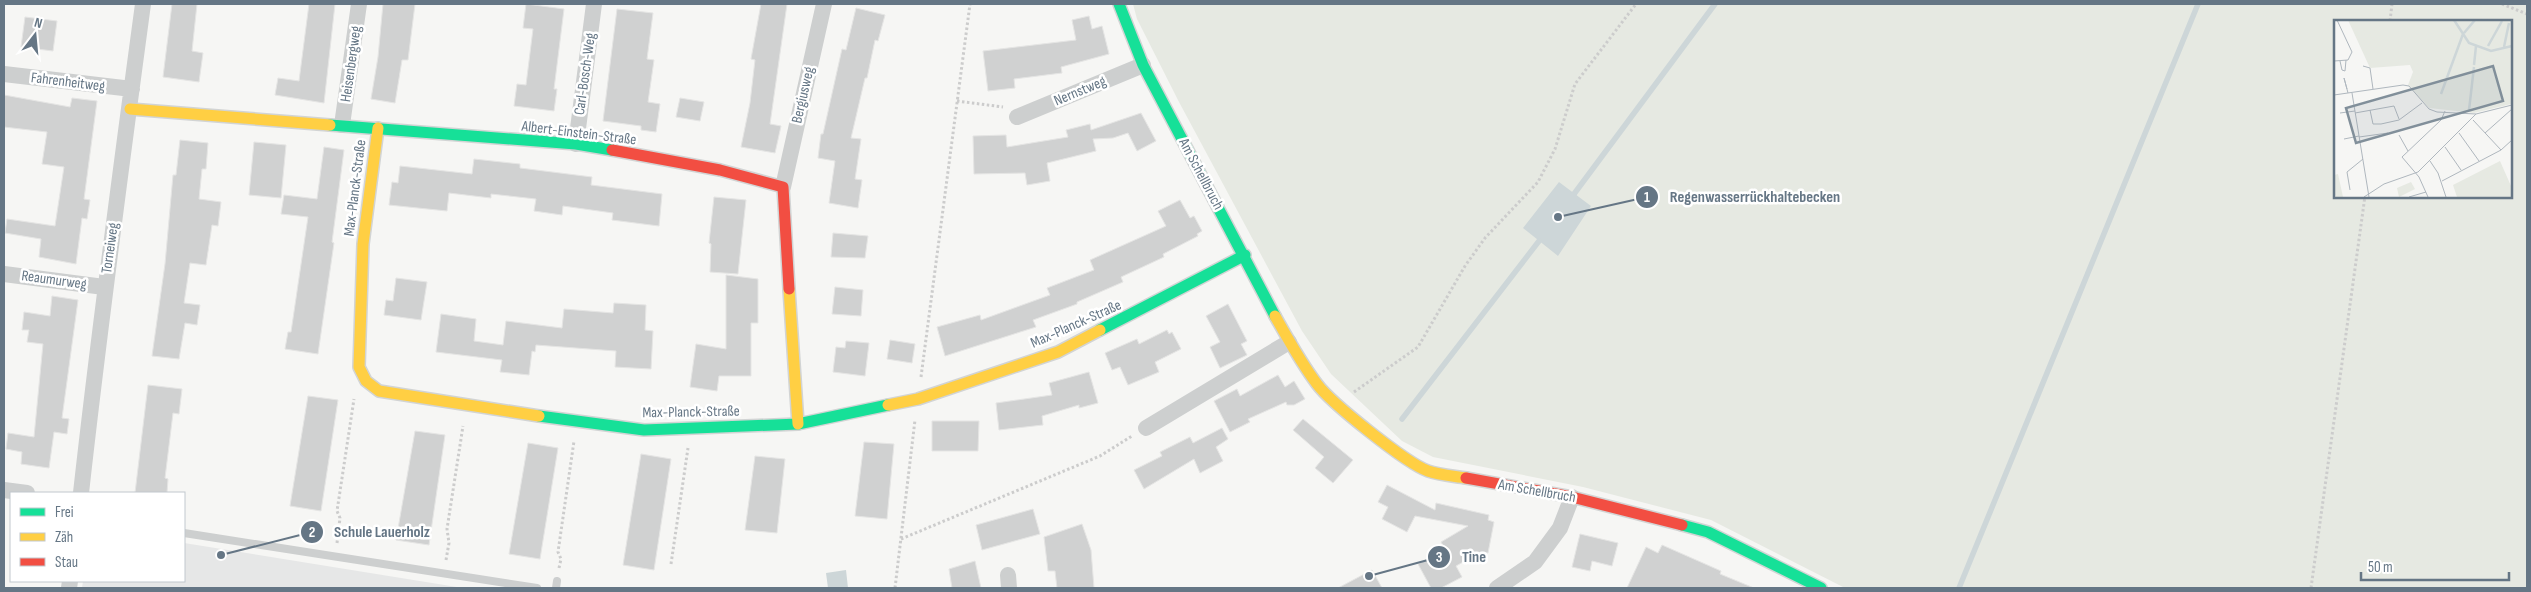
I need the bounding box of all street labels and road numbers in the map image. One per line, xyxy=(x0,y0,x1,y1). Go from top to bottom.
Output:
street label: Heisenbergweg xyxy=(336,25,366,103)
street label: Carl-Bosch-Weg xyxy=(570,32,600,116)
street label: Bergiusweg xyxy=(787,65,819,125)
street label: Fahrenheitweg xyxy=(30,68,106,96)
street label: Nernstweg xyxy=(1051,72,1109,110)
street label: Albert-Einstein-Straße xyxy=(520,116,637,149)
street label: Am Schellbruch xyxy=(1174,134,1228,213)
street label: Max-Planck-Straße xyxy=(340,139,370,237)
street label: Torneiweg xyxy=(97,221,123,275)
street label: Reaumurweg xyxy=(20,266,88,294)
street label: Max-Planck-Straße xyxy=(1028,296,1124,352)
street label: Max-Planck-Straße xyxy=(642,402,740,422)
street label: Am Schellbruch xyxy=(1496,475,1577,507)

